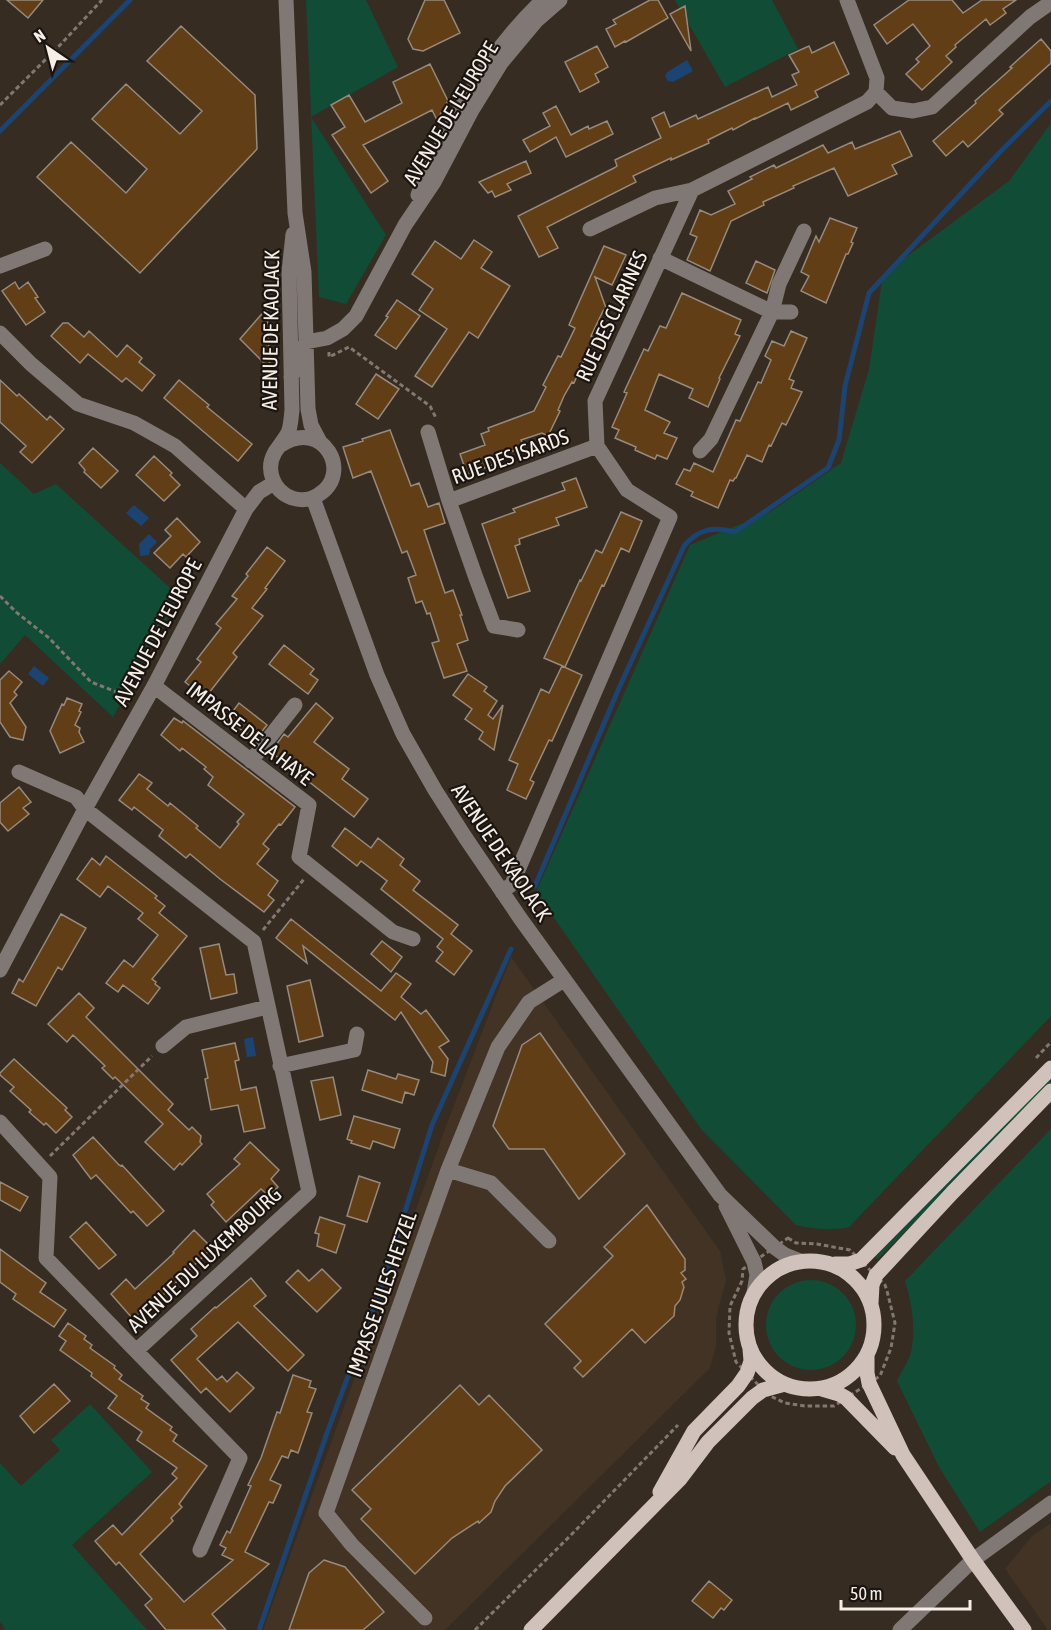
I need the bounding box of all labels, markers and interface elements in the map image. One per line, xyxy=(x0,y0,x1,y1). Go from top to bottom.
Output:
north arrow xyxy=(18,18,78,78)
text: N xyxy=(30,26,48,46)
street label: AVENUE DE L'EUROPE xyxy=(398,37,502,189)
street label: RUE DES CLARINES xyxy=(570,247,652,385)
street label: AVENUE DE KAOLACK xyxy=(257,249,283,410)
street label: RUE DES ISARDS xyxy=(448,424,572,488)
street label: AVENUE DE L'EUROPE xyxy=(108,554,206,710)
street label: IMPASSE DE LA HAYE xyxy=(182,676,318,790)
street label: AVENUE DE KAOLACK xyxy=(447,779,557,926)
street label: AVENUE DU LUXEMBOURG xyxy=(122,1181,286,1337)
street label: IMPASSE JULES HETZEL xyxy=(341,1208,421,1380)
scale bar xyxy=(841,1573,970,1611)
text: 50 m xyxy=(850,1583,882,1604)

